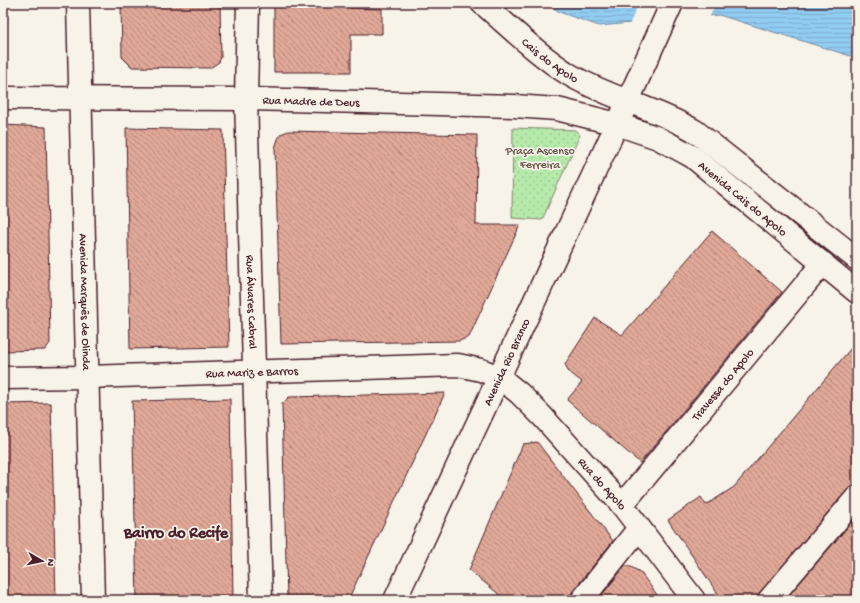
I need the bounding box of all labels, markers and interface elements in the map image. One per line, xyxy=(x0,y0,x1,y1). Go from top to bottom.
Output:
street label: Cais do Apolo xyxy=(518,36,580,87)
street label: Rua Madre de Deus xyxy=(262,94,360,111)
park label: Praça Ascenso Ferreira xyxy=(504,145,575,173)
street label: Avenida Cais do Apolo xyxy=(695,159,789,240)
street label: Avenida Marquês de Olinda xyxy=(75,233,92,371)
street label: Rua Álvares Cabral xyxy=(242,255,258,349)
street label: Avenida Rio Branco xyxy=(482,317,534,408)
street label: Travessa do Apolo xyxy=(689,347,758,425)
street label: Rua Mariz e Barros xyxy=(206,365,299,382)
street label: Rua do Apolo xyxy=(574,456,628,514)
district label: Bairro do Recife xyxy=(123,524,229,544)
north arrow xyxy=(22,541,62,581)
text: N xyxy=(43,558,56,567)

